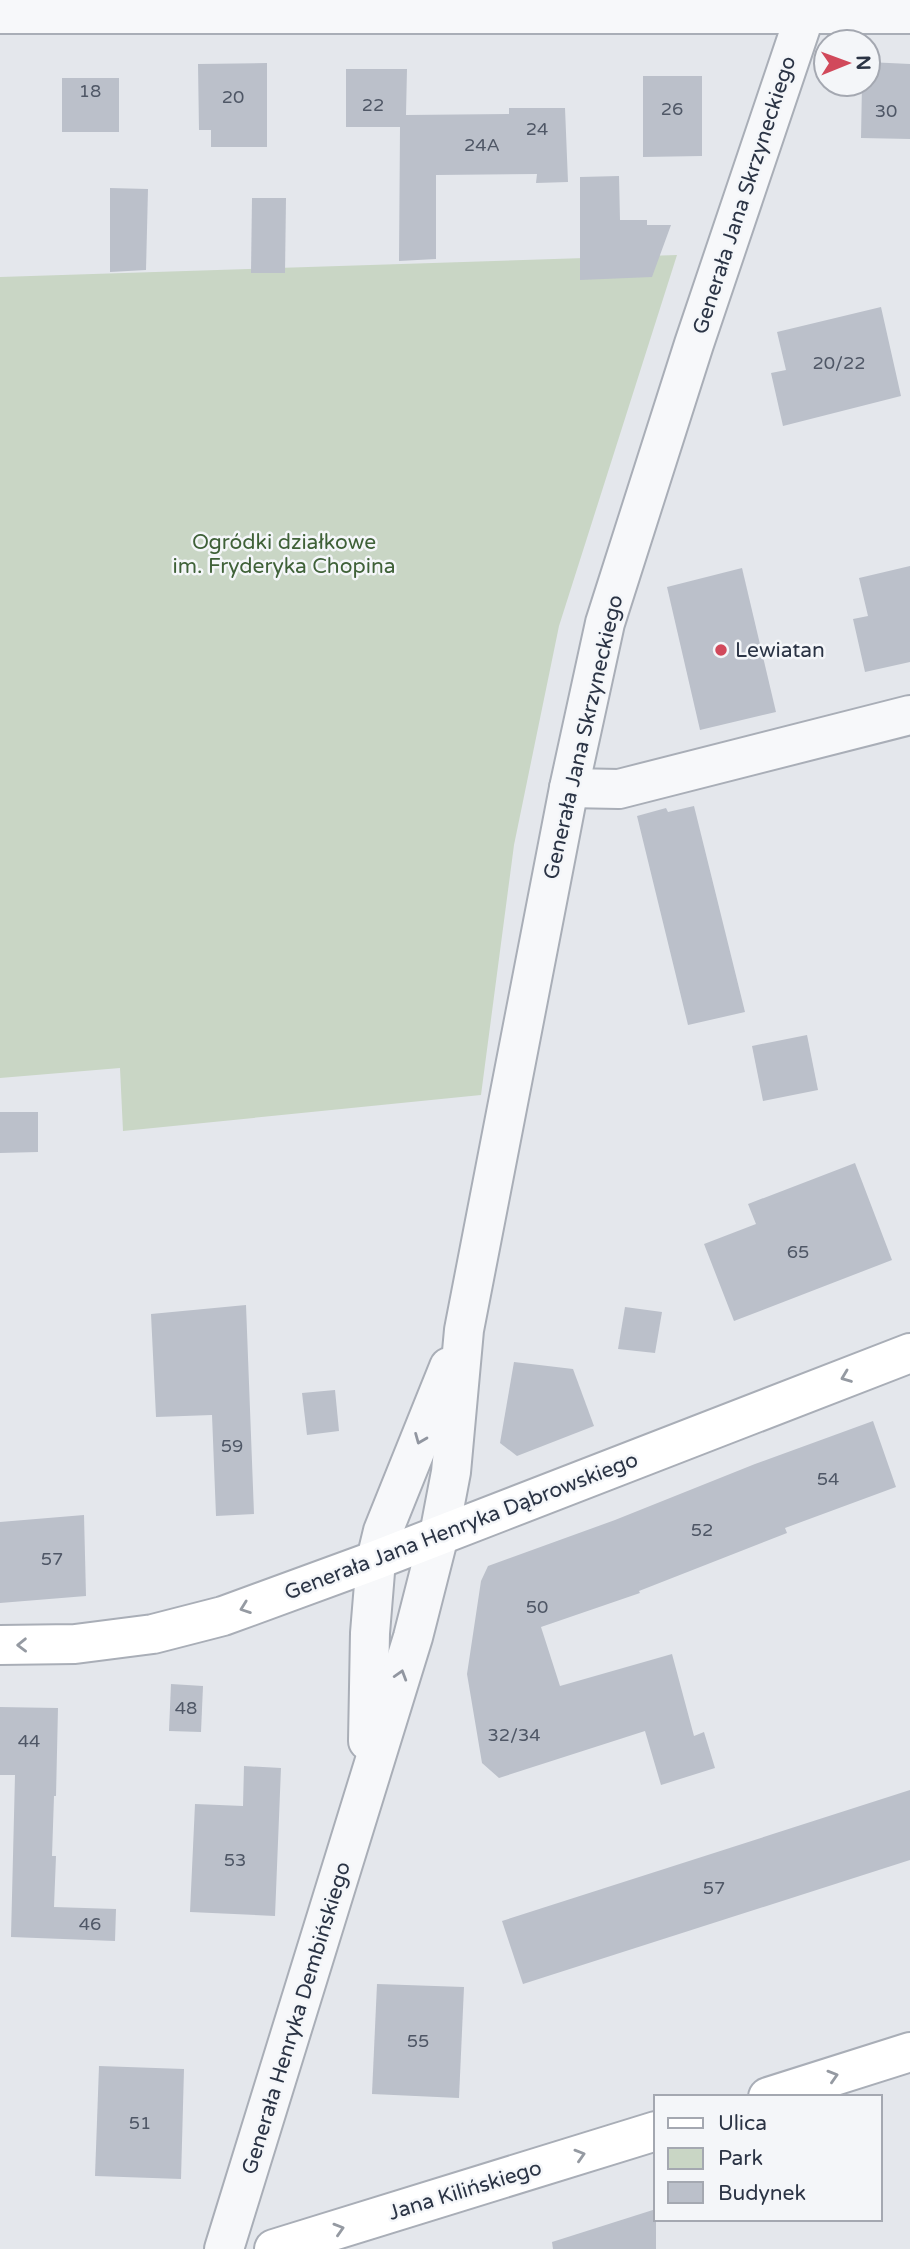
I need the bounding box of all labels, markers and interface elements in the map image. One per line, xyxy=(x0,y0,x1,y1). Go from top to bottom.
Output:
north arrow xyxy=(812,28,882,98)
street label: Generała Jana Skrzyneckiego xyxy=(688,53,801,337)
text: N xyxy=(852,55,874,71)
house number: 18 xyxy=(79,80,101,102)
house number: 20 xyxy=(222,86,244,108)
house number: 22 xyxy=(362,94,384,116)
house number: 26 xyxy=(661,98,683,120)
house number: 30 xyxy=(875,100,897,122)
house number: 24 xyxy=(526,118,548,140)
house number: 24A xyxy=(464,134,500,156)
house number: 20/22 xyxy=(812,352,866,374)
park label: Ogródki działkowe im. Fryderyka Chopina xyxy=(173,530,395,579)
street label: Generała Jana Skrzyneckiego xyxy=(539,592,628,882)
place label: Lewiatan xyxy=(735,638,825,663)
marker: Lewiatan xyxy=(713,642,729,658)
house number: 65 xyxy=(787,1241,809,1263)
one-way arrow xyxy=(841,1369,853,1383)
one-way arrow xyxy=(415,1432,429,1444)
house number: 59 xyxy=(221,1435,243,1457)
street label: Generała Jana Henryka Dąbrowskiego xyxy=(281,1447,642,1606)
house number: 54 xyxy=(817,1468,839,1490)
house number: 52 xyxy=(691,1519,713,1541)
house number: 57 xyxy=(41,1548,63,1570)
house number: 50 xyxy=(526,1596,548,1618)
one-way arrow xyxy=(240,1599,252,1613)
one-way arrow xyxy=(16,1637,27,1653)
one-way arrow xyxy=(393,1669,408,1681)
house number: 48 xyxy=(175,1697,197,1719)
house number: 32/34 xyxy=(487,1724,541,1746)
house number: 44 xyxy=(18,1730,40,1752)
house number: 53 xyxy=(224,1849,246,1871)
street label: Generała Henryka Dembińskiego xyxy=(237,1859,356,2177)
house number: 57 xyxy=(703,1877,725,1899)
house number: 46 xyxy=(79,1913,101,1935)
house number: 55 xyxy=(407,2030,429,2052)
one-way arrow xyxy=(826,2070,838,2085)
legend xyxy=(654,2095,882,2221)
text: Ulica xyxy=(718,2111,767,2136)
house number: 51 xyxy=(129,2112,151,2134)
text: Park xyxy=(718,2146,763,2171)
one-way arrow xyxy=(574,2149,586,2163)
street label: Jana Kilińskiego xyxy=(386,2155,545,2226)
text: Budynek xyxy=(718,2181,806,2206)
one-way arrow xyxy=(333,2223,345,2237)

